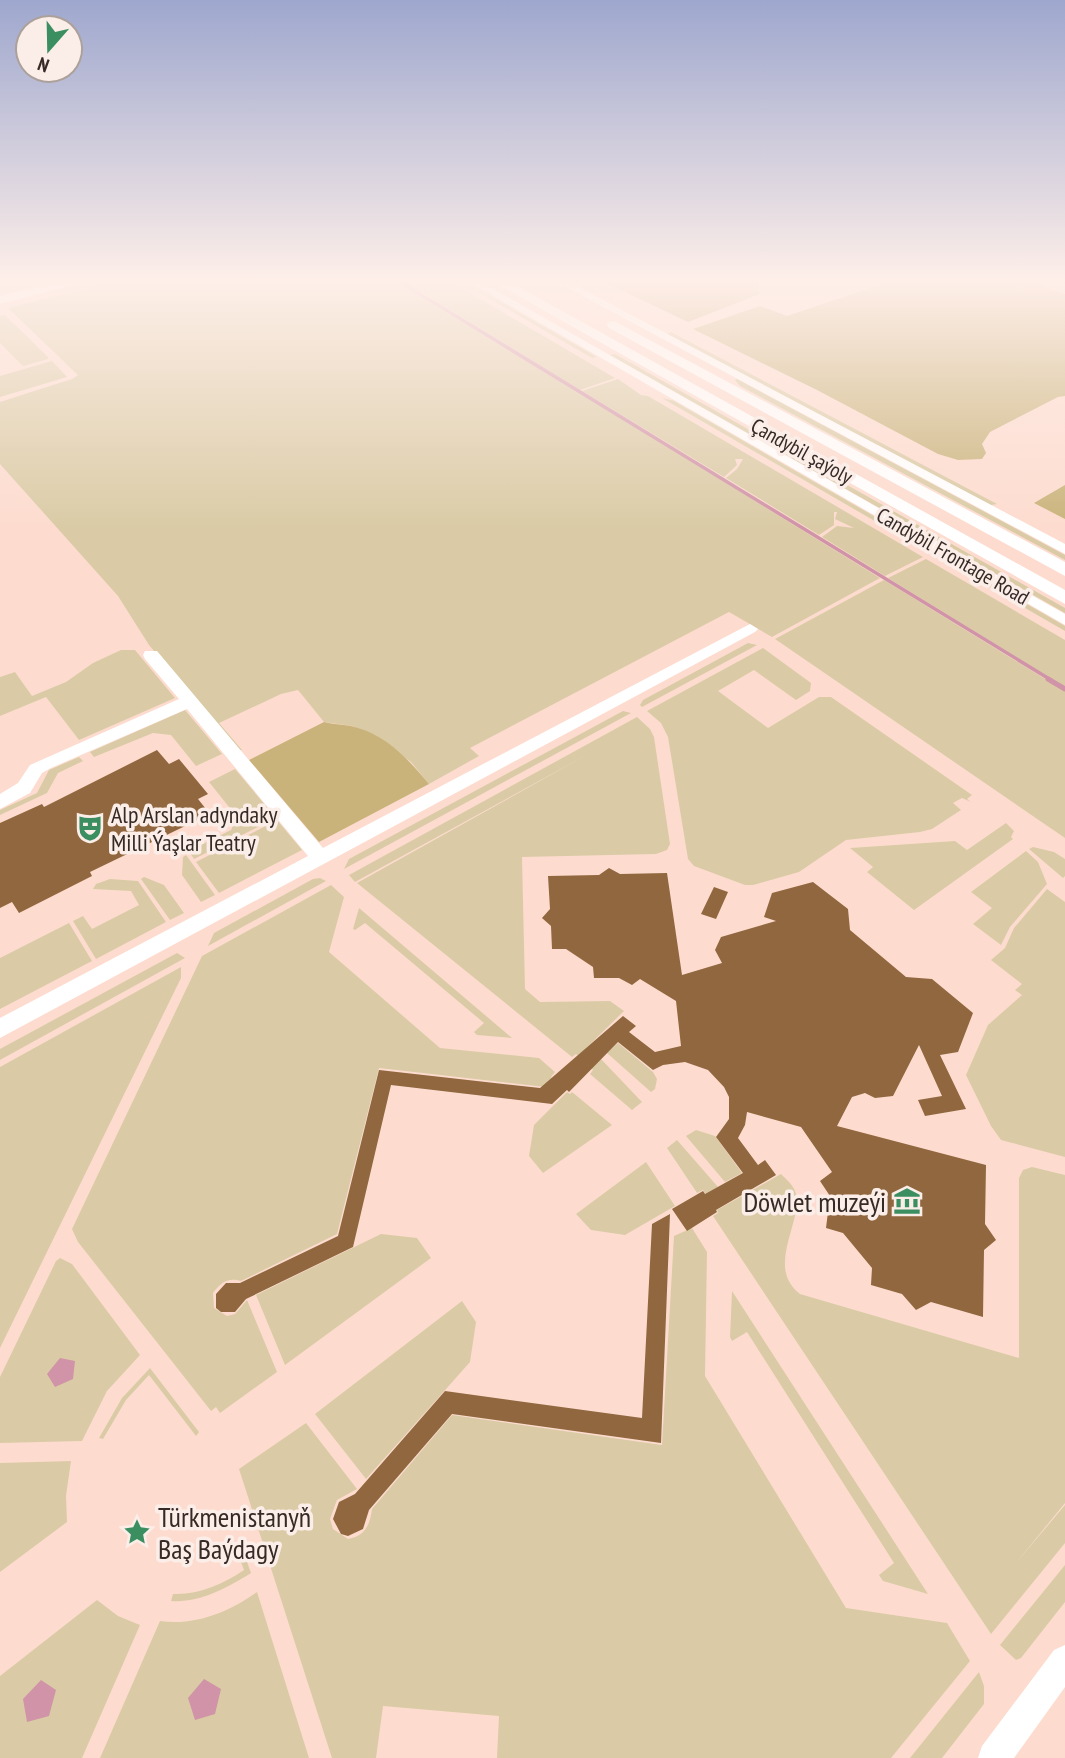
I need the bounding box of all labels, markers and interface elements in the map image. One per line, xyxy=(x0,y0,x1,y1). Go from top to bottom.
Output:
north arrow xyxy=(14,14,84,84)
text: N xyxy=(34,52,52,78)
street label: Çandybil şaýoly xyxy=(746,412,858,490)
street label: Candybil Frontage Road xyxy=(872,501,1034,611)
place label: Alp Arslan adyndaky Milli Ýaşlar Teatry xyxy=(111,799,278,858)
theatre icon: Alp Arslan adyndaky Milli Ýaşlar Teatry xyxy=(75,813,105,843)
place label: Döwlet muzeýi xyxy=(743,1183,886,1220)
museum icon: Döwlet muzeýi xyxy=(892,1186,922,1216)
place label: Türkmenistanyň Baş Baýdagy xyxy=(158,1498,311,1567)
place icon: Türkmenistanyň Baş Baýdagy xyxy=(122,1517,152,1547)

